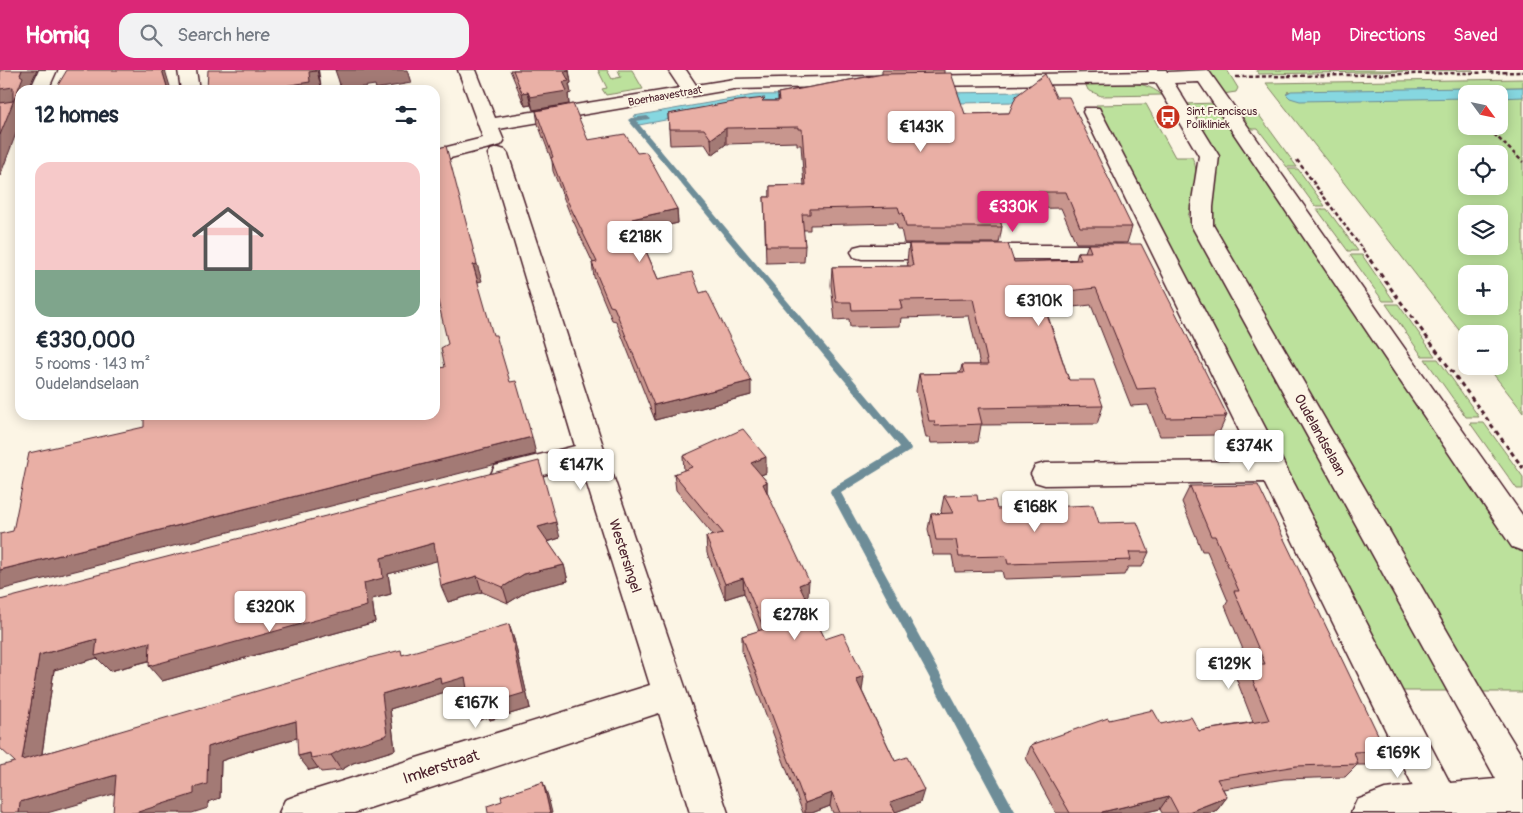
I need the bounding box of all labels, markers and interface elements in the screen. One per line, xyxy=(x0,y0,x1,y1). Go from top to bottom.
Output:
search box xyxy=(119,13,469,58)
text: Homiq xyxy=(25,21,89,50)
icon: search xyxy=(137,21,165,49)
text: Search here xyxy=(177,23,270,47)
text: Map xyxy=(1291,24,1321,47)
text: Directions xyxy=(1349,24,1425,47)
text: Saved xyxy=(1453,24,1498,47)
street label: Boerhaavestraat xyxy=(627,83,704,109)
north arrow xyxy=(1458,85,1508,135)
map controls xyxy=(1458,85,1508,375)
icon: filters xyxy=(392,101,420,129)
text: 12 homes xyxy=(35,102,118,129)
bus stop icon: Sint Franciscus Polikliniek xyxy=(1155,104,1181,130)
place label: Sint Franciscus Polikliniek xyxy=(1186,105,1257,131)
pin: €143K xyxy=(886,111,956,153)
text: €143K xyxy=(899,117,943,137)
button: locate xyxy=(1458,145,1508,195)
pin: €330K xyxy=(978,190,1048,233)
icon: home xyxy=(183,194,273,284)
text: €330K xyxy=(989,197,1038,217)
button: layers xyxy=(1458,205,1508,255)
pin: €218K xyxy=(605,220,675,263)
text: €218K xyxy=(618,227,662,247)
button: + xyxy=(1458,265,1508,315)
pin: €310K xyxy=(1004,284,1074,327)
text: €310K xyxy=(1016,291,1062,311)
button: − xyxy=(1458,325,1508,375)
text: €330,000 xyxy=(35,327,135,354)
text: 5 rooms · 143 m² xyxy=(35,354,150,374)
text: Oudelandselaan xyxy=(35,374,139,394)
street label: Oudelandselaan xyxy=(1290,391,1350,479)
pin: €374K xyxy=(1214,430,1284,472)
text: €374K xyxy=(1226,436,1272,456)
pin: €147K xyxy=(546,448,616,491)
text: €147K xyxy=(559,455,603,475)
pin: €168K xyxy=(1000,490,1070,533)
text: €168K xyxy=(1013,497,1057,517)
street label: Westersingel xyxy=(605,517,645,595)
pin: €320K xyxy=(235,590,305,633)
text: €320K xyxy=(245,597,295,617)
pin: €278K xyxy=(760,598,830,641)
text: €278K xyxy=(772,605,818,625)
pin: €129K xyxy=(1194,648,1264,690)
text: €129K xyxy=(1207,654,1251,674)
pin: €167K xyxy=(441,686,511,729)
text: €167K xyxy=(454,693,498,713)
pin: €169K xyxy=(1363,736,1433,779)
text: €169K xyxy=(1376,743,1420,763)
street label: Imkerstraat xyxy=(400,745,482,789)

